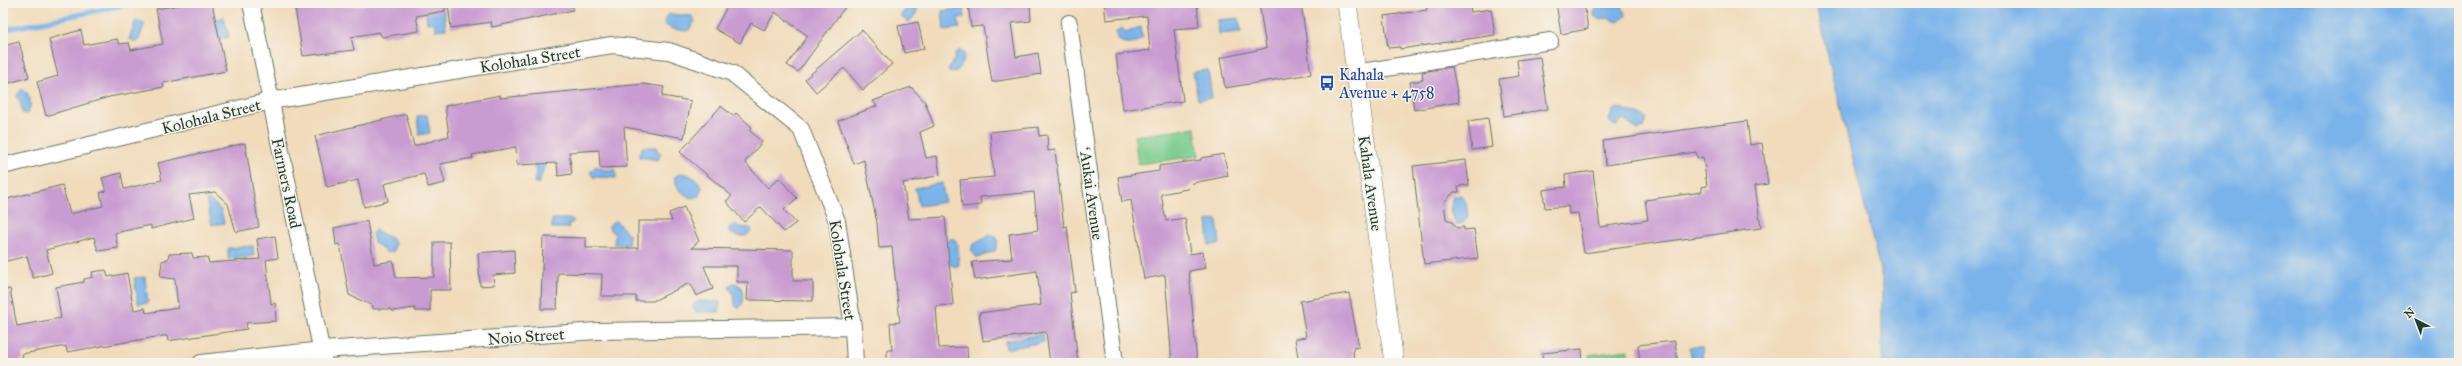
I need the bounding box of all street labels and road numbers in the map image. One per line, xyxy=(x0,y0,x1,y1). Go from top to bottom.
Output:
street label: Kolohala Street xyxy=(478,42,582,77)
street label: Kolohala Street xyxy=(160,95,263,138)
street label: Kahala Avenue xyxy=(1354,134,1387,232)
street label: Farmers Road xyxy=(268,136,305,230)
street label: ʻAukai Avenue xyxy=(1076,145,1108,242)
street label: Kolohala Street xyxy=(825,218,860,322)
street label: Noio Street xyxy=(487,324,566,349)

